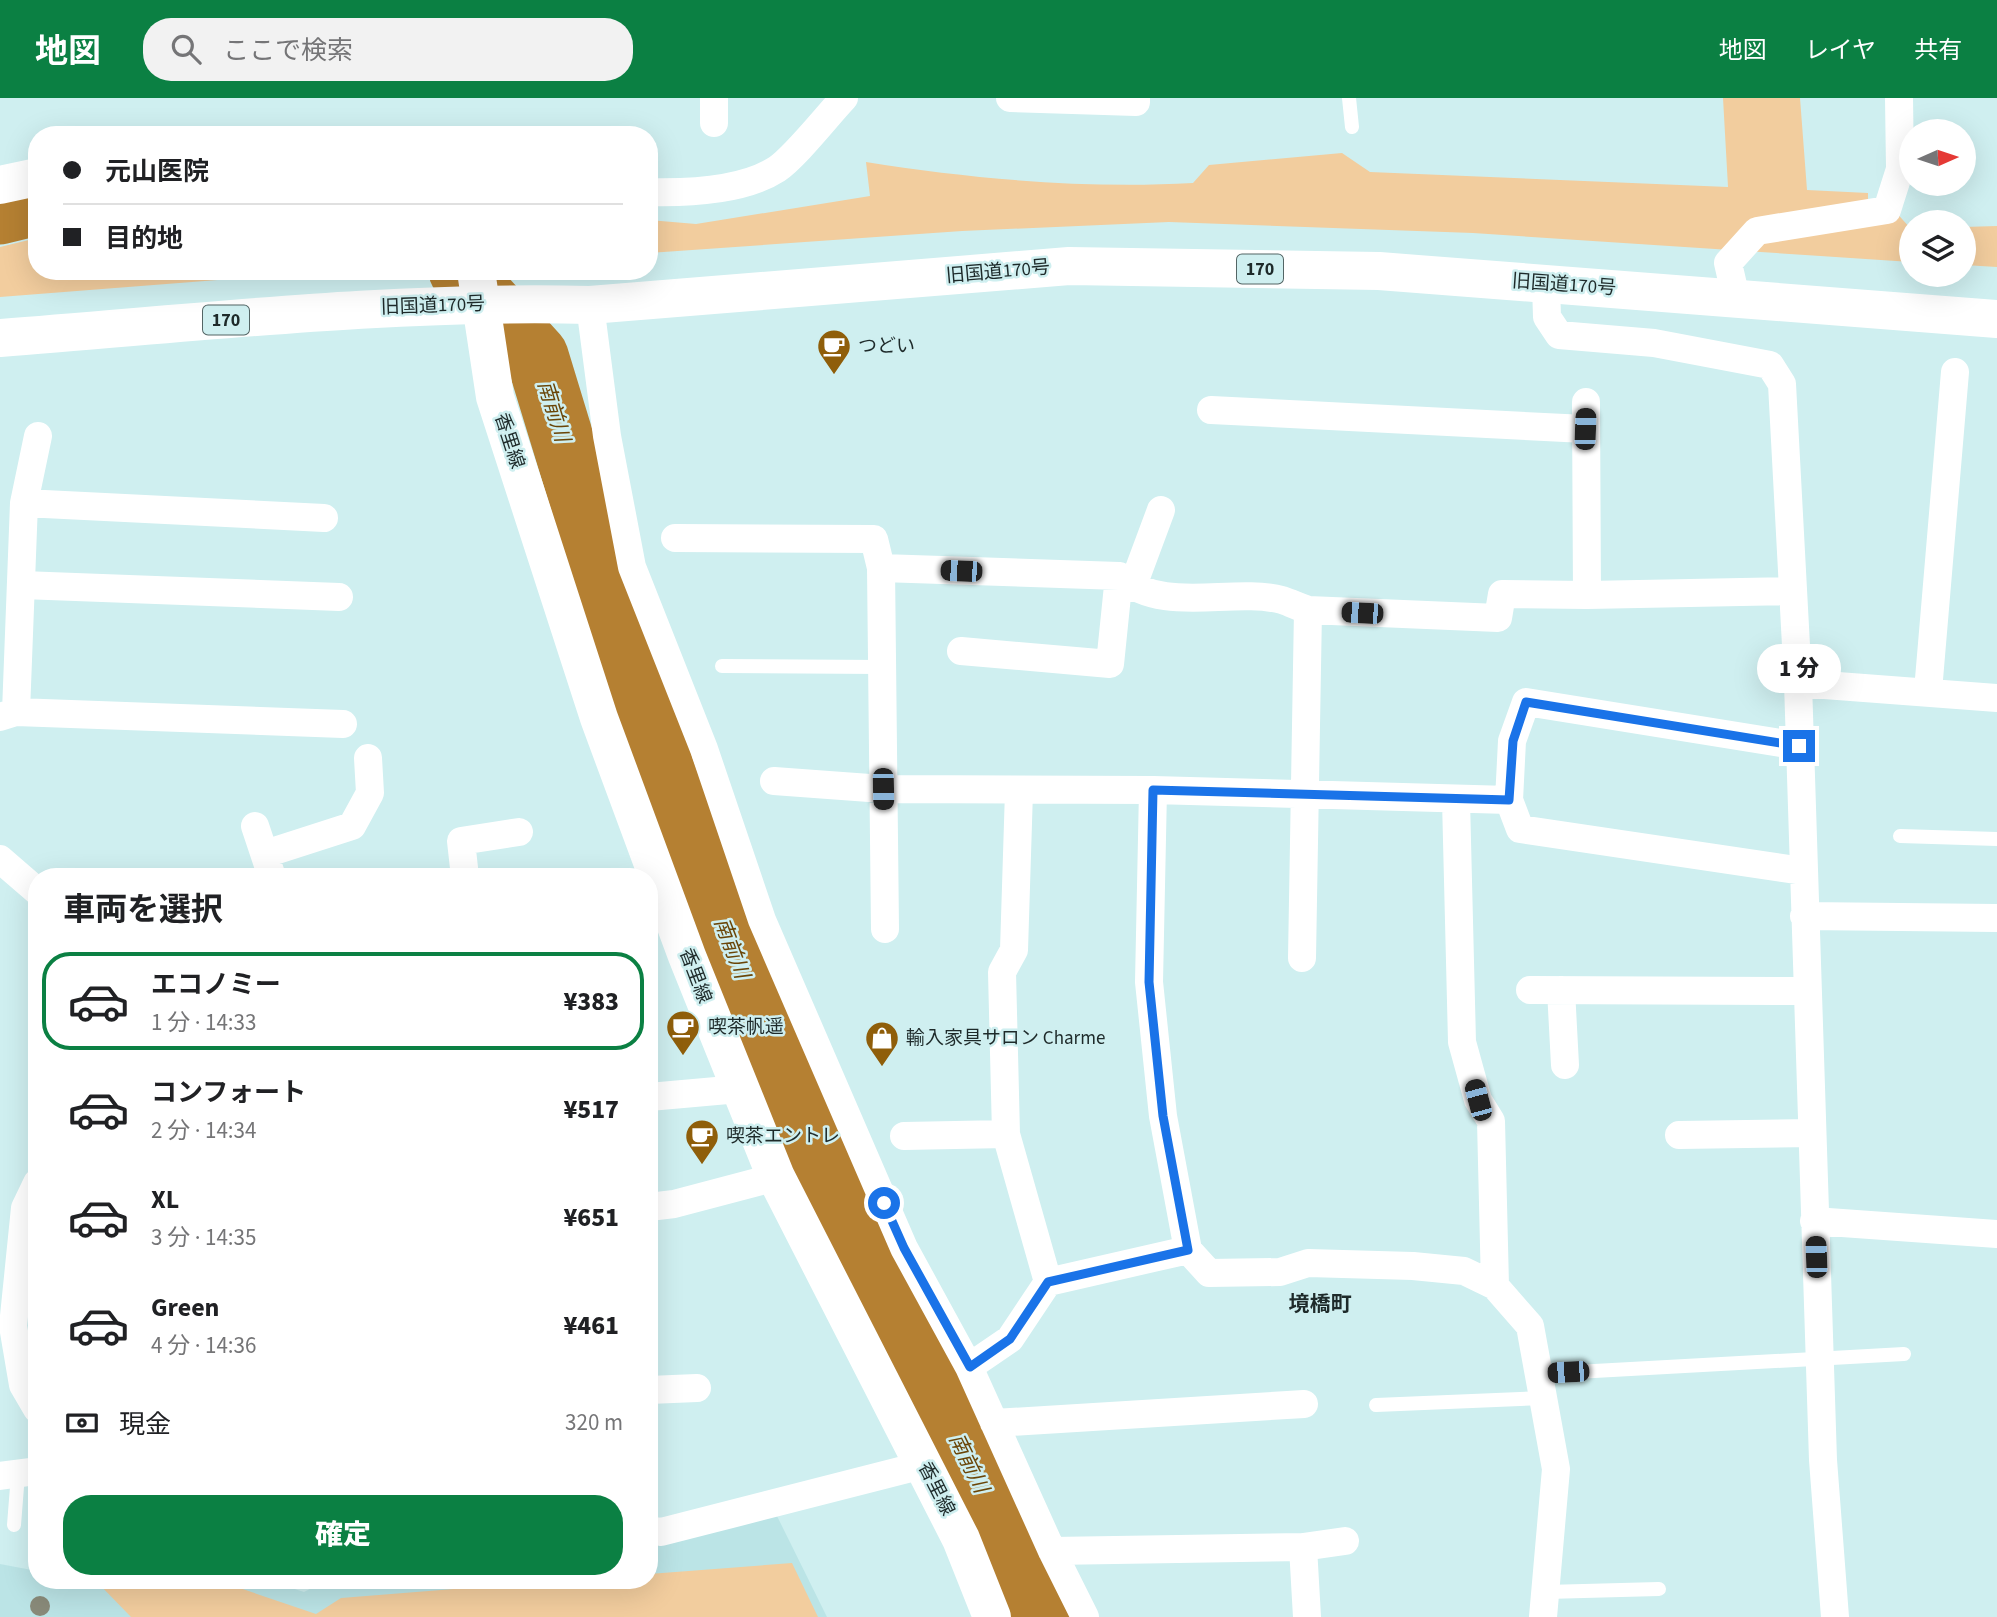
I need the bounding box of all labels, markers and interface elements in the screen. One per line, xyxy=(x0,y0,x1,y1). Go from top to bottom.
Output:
search box xyxy=(143,18,633,81)
text: 地図 xyxy=(35,28,101,75)
icon: search xyxy=(167,30,205,68)
text: ここで検索 xyxy=(223,32,353,69)
text: 地図 xyxy=(1719,33,1767,68)
text: レイヤ xyxy=(1805,33,1876,68)
text: 共有 xyxy=(1914,33,1962,68)
north arrow xyxy=(1899,119,1976,196)
map controls xyxy=(1899,119,1976,287)
text: 元山医院 xyxy=(105,153,209,190)
button: layers xyxy=(1899,210,1976,287)
text: 目的地 xyxy=(105,220,183,257)
street label: 旧国道170号 xyxy=(945,254,1051,290)
road number: 170 xyxy=(1237,254,1283,284)
street label: 旧国道170号 xyxy=(1511,268,1617,302)
street label: 旧国道170号 xyxy=(380,291,486,321)
road number: 170 xyxy=(203,306,249,334)
cafe icon: つどい xyxy=(815,327,853,376)
place label: つどい xyxy=(858,333,915,360)
water label: 南前川 xyxy=(530,376,578,447)
car xyxy=(1574,408,1597,450)
street label: 香里線 xyxy=(487,410,531,472)
car xyxy=(940,560,983,582)
car xyxy=(1341,601,1384,625)
callout: 1 分 xyxy=(1757,644,1841,694)
text: 1 分 xyxy=(1779,652,1819,685)
route end xyxy=(1783,730,1815,762)
car xyxy=(873,768,894,810)
text: 車両を選択 xyxy=(63,887,223,933)
water label: 南前川 xyxy=(707,913,758,985)
street label: 香里線 xyxy=(672,945,718,1007)
text: エコノミー xyxy=(151,966,281,1003)
icon: car xyxy=(67,970,130,1033)
text: ¥383 xyxy=(563,983,619,1020)
text: 1 分 · 14:33 xyxy=(151,1006,256,1039)
cafe icon: 喫茶帆遥 xyxy=(664,1008,702,1057)
place label: 喫茶帆遥 xyxy=(708,1014,784,1041)
shop icon: 輸入家具サロン Charme xyxy=(863,1019,901,1068)
place label: 輸入家具サロン Charme xyxy=(906,1025,1105,1052)
text: コンフォート xyxy=(151,1074,306,1111)
car xyxy=(1463,1077,1494,1123)
icon: car xyxy=(67,1078,130,1141)
text: ¥517 xyxy=(563,1091,619,1128)
text: 2 分 · 14:34 xyxy=(151,1114,256,1147)
cafe icon: 喫茶エントレ xyxy=(683,1117,721,1166)
place label: 喫茶エントレ xyxy=(726,1123,840,1150)
text: XL xyxy=(151,1181,179,1218)
icon: car xyxy=(67,1186,130,1249)
route start xyxy=(868,1187,900,1219)
text: ¥651 xyxy=(563,1199,619,1236)
text: 3 分 · 14:35 xyxy=(151,1221,256,1254)
car xyxy=(1805,1236,1828,1278)
text: Green xyxy=(151,1289,219,1326)
district label: 境橋町 xyxy=(1289,1289,1352,1319)
icon: car xyxy=(67,1294,130,1357)
text: ¥461 xyxy=(563,1307,619,1344)
text: 4 分 · 14:36 xyxy=(151,1329,256,1362)
car xyxy=(1547,1360,1590,1384)
icon: cash xyxy=(63,1404,101,1442)
text: 現金 xyxy=(119,1406,171,1443)
text: 320 m xyxy=(565,1406,623,1439)
water label: 南前川 xyxy=(942,1428,997,1500)
street label: 香里線 xyxy=(911,1457,961,1521)
button: 確定 xyxy=(63,1495,623,1575)

